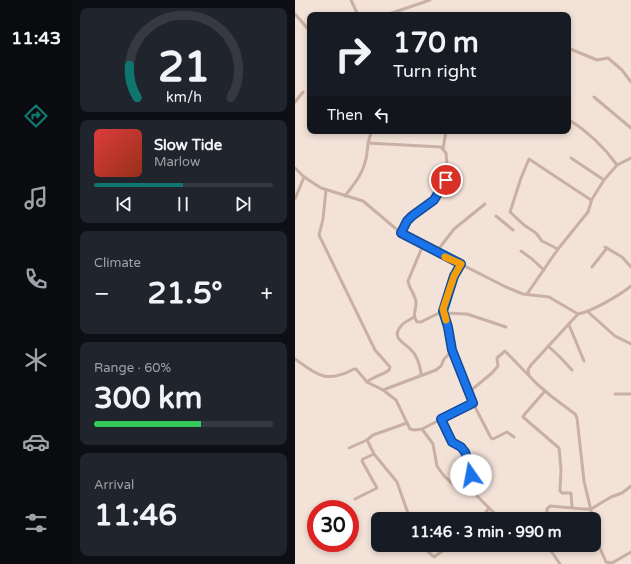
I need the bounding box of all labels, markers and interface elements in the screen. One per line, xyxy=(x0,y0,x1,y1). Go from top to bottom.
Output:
text: 170 m xyxy=(393,26,479,60)
text: 11:43 xyxy=(11,27,61,49)
icon: right xyxy=(327,28,379,80)
text: 21 xyxy=(157,43,210,93)
text: Turn right xyxy=(393,60,477,82)
text: km/h xyxy=(166,89,201,106)
icon: directions xyxy=(22,102,50,130)
icon: left xyxy=(371,104,393,126)
text: Then xyxy=(327,106,363,124)
text: Slow Tide xyxy=(154,136,222,154)
text: Marlow xyxy=(154,154,200,170)
pin xyxy=(429,163,463,197)
icon: arrive xyxy=(435,169,457,191)
icon: music xyxy=(22,184,50,212)
icon: previous xyxy=(113,193,135,215)
icon: pause xyxy=(172,193,194,215)
icon: next xyxy=(232,193,254,215)
text: Climate xyxy=(94,255,141,271)
icon: phone xyxy=(22,265,50,293)
text: 21.5° xyxy=(148,275,223,312)
text: − xyxy=(94,281,110,307)
text: + xyxy=(261,281,273,307)
icon: climate xyxy=(22,346,50,374)
text: Range · 60% xyxy=(94,360,171,376)
text: 300 km xyxy=(94,380,202,417)
icon: car xyxy=(22,428,50,456)
position arrow xyxy=(450,454,492,496)
text: Arrival xyxy=(94,477,134,493)
text: 11:46 xyxy=(94,497,177,534)
speed limit sign: 30 xyxy=(307,500,359,552)
icon: filters xyxy=(22,509,50,537)
text: 11:46 · 3 min · 990 m xyxy=(411,523,561,541)

